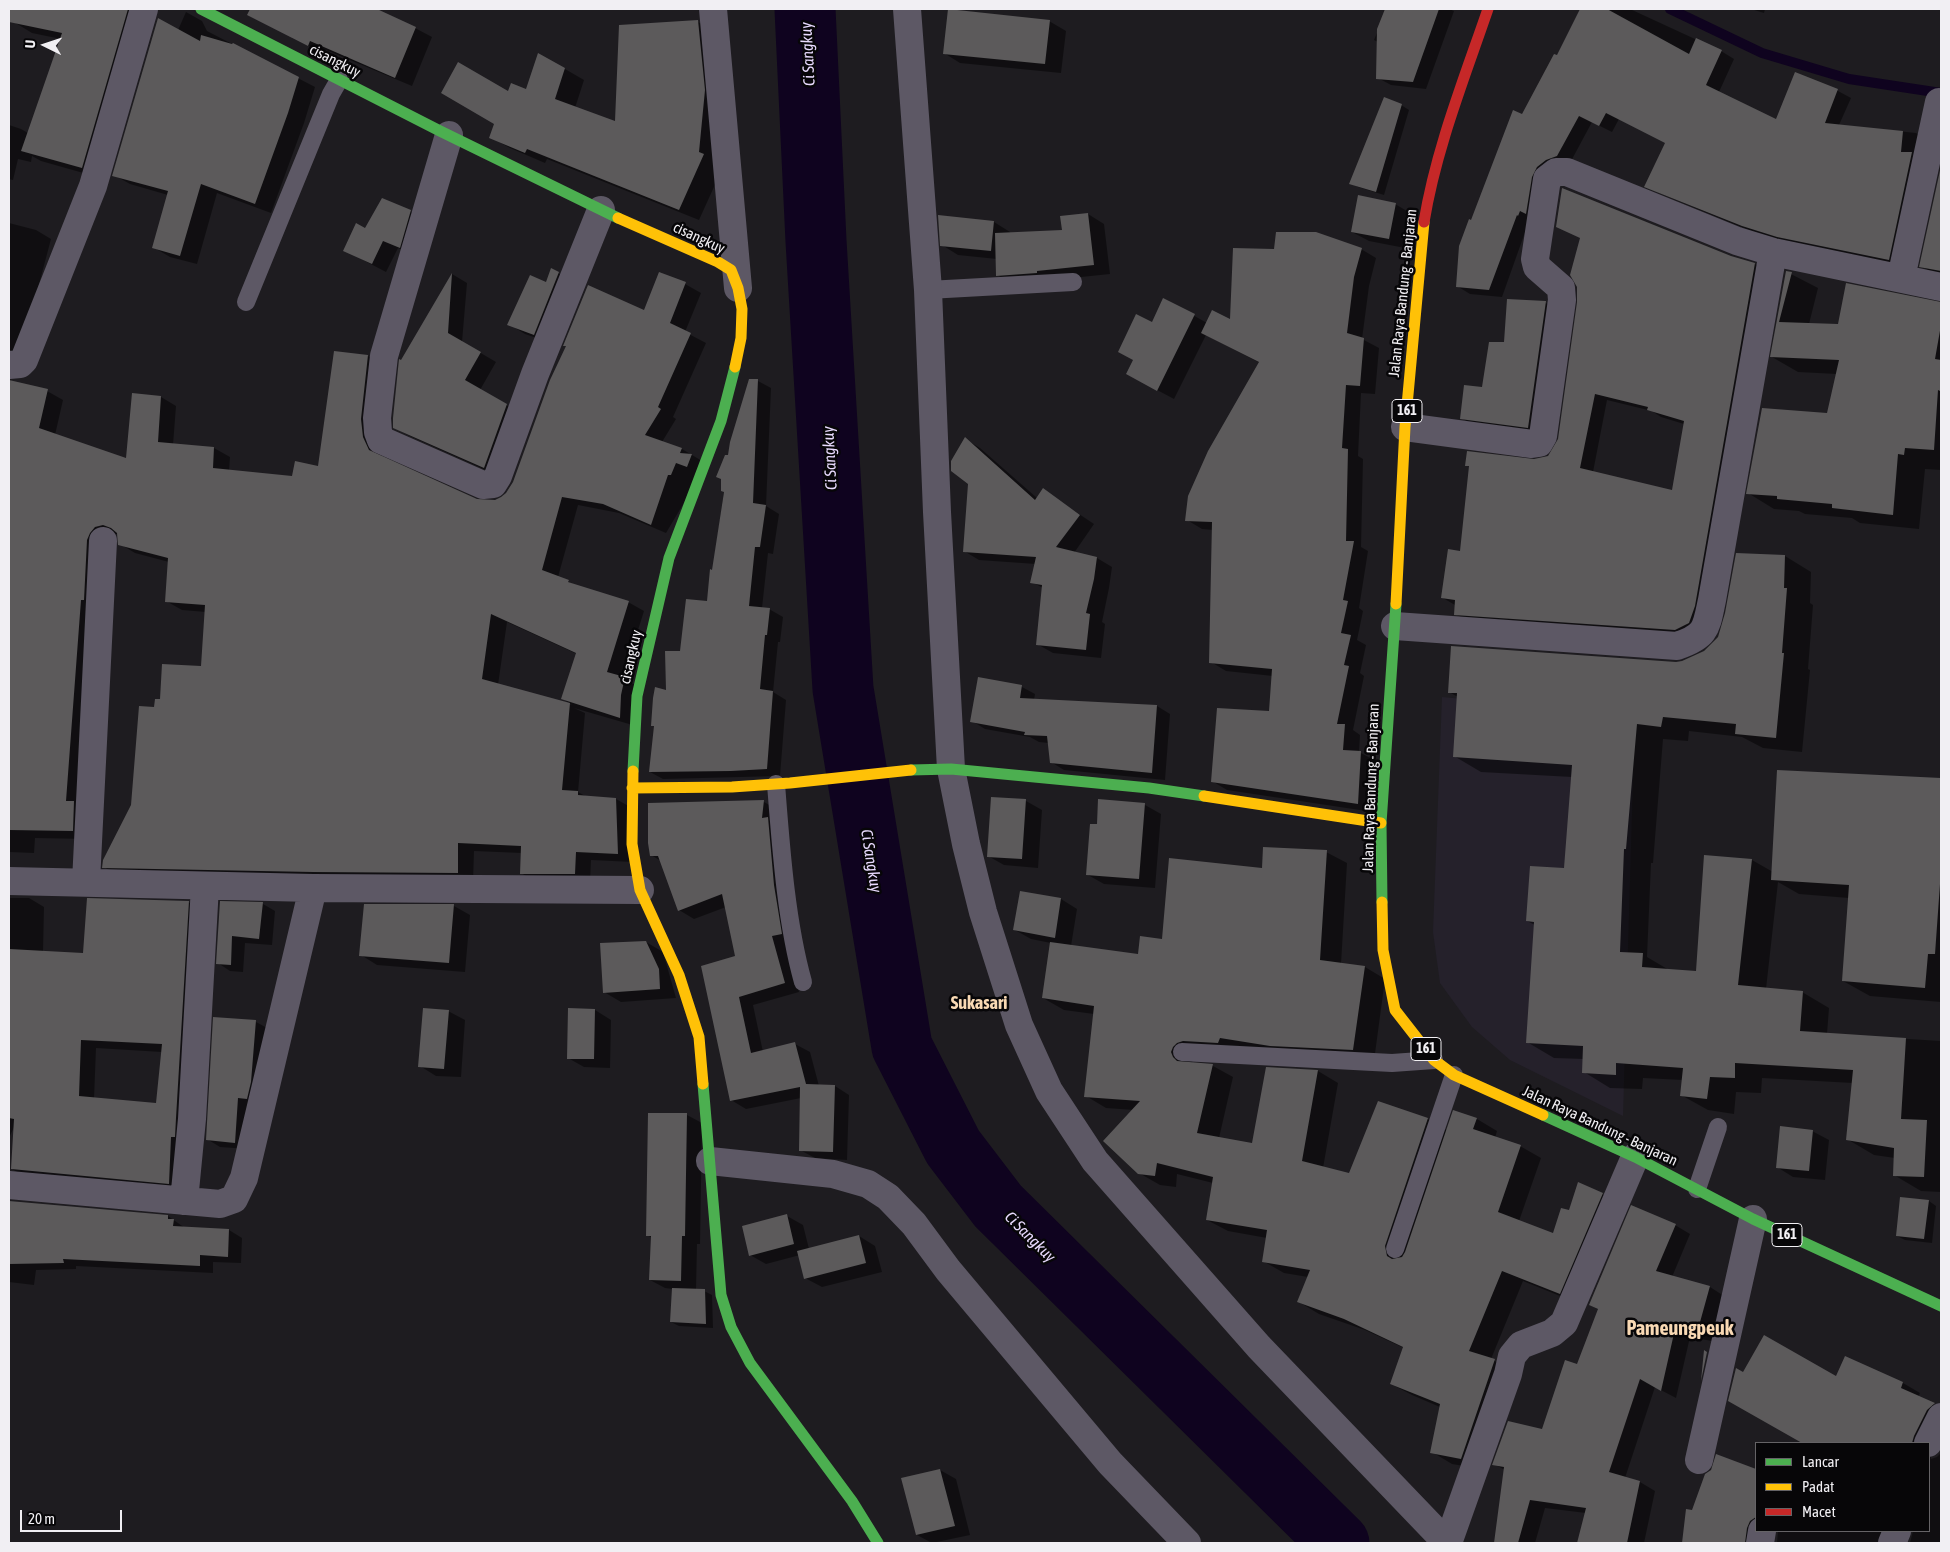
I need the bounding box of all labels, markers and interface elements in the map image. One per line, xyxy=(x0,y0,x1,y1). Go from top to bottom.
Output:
north arrow xyxy=(20,20,70,70)
water label: Ci Sangkuy xyxy=(797,22,819,86)
text: U xyxy=(22,39,38,49)
street label: cisangkuy xyxy=(306,40,364,82)
street label: Jalan Raya Bandung - Banjaran xyxy=(1385,208,1421,378)
street label: cisangkuy xyxy=(670,218,728,258)
road number: 161 xyxy=(1392,400,1422,422)
water label: Ci Sangkuy xyxy=(819,426,841,490)
street label: cisangkuy xyxy=(616,628,646,686)
street label: Jalan Raya Bandung - Banjaran xyxy=(1359,703,1383,873)
water label: Ci Sangkuy xyxy=(857,828,885,894)
district label: Sukasari xyxy=(951,992,1007,1014)
road number: 161 xyxy=(1411,1038,1441,1060)
street label: Jalan Raya Bandung - Banjaran xyxy=(1520,1082,1680,1170)
water label: Ci Sangkuy xyxy=(1001,1208,1059,1266)
road number: 161 xyxy=(1772,1224,1802,1246)
district label: Pameungpeuk xyxy=(1626,1317,1734,1341)
legend xyxy=(1755,1442,1930,1532)
text: Lancar xyxy=(1802,1453,1839,1470)
text: Padat xyxy=(1802,1478,1834,1495)
scale bar xyxy=(22,1500,125,1532)
text: Macet xyxy=(1802,1503,1836,1520)
text: 20 m xyxy=(28,1510,55,1527)

